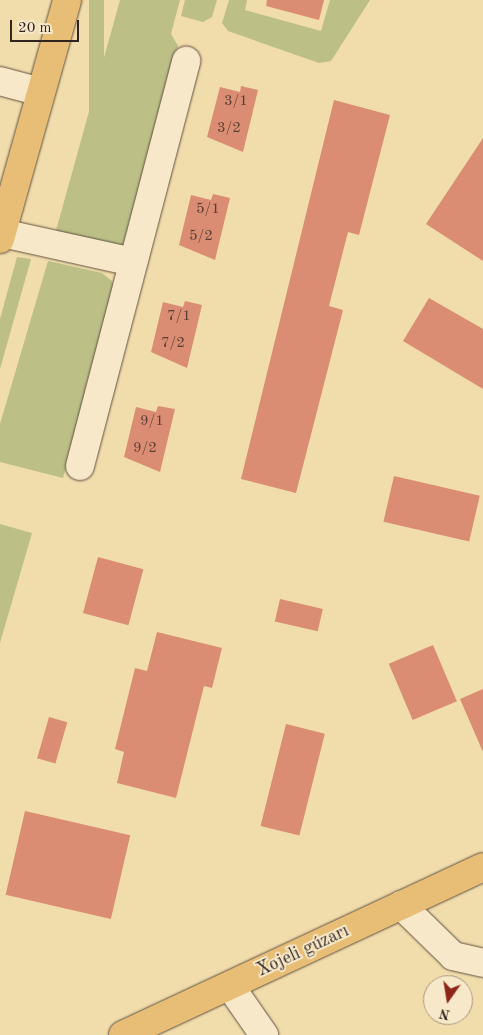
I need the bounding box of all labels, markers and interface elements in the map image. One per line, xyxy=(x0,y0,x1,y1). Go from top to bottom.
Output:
scale bar xyxy=(12,10,81,42)
text: 20 m xyxy=(18,21,52,36)
house number: 3/1 xyxy=(224,93,248,111)
house number: 3/2 xyxy=(217,120,241,138)
house number: 5/1 xyxy=(196,201,220,219)
house number: 5/2 xyxy=(189,228,213,246)
house number: 7/1 xyxy=(167,308,191,326)
house number: 7/2 xyxy=(161,335,185,353)
house number: 9/1 xyxy=(140,413,164,431)
house number: 9/2 xyxy=(133,440,157,458)
street label: Xojeli gúzarı xyxy=(254,920,352,982)
north arrow xyxy=(423,975,473,1025)
text: N xyxy=(438,1006,452,1022)

